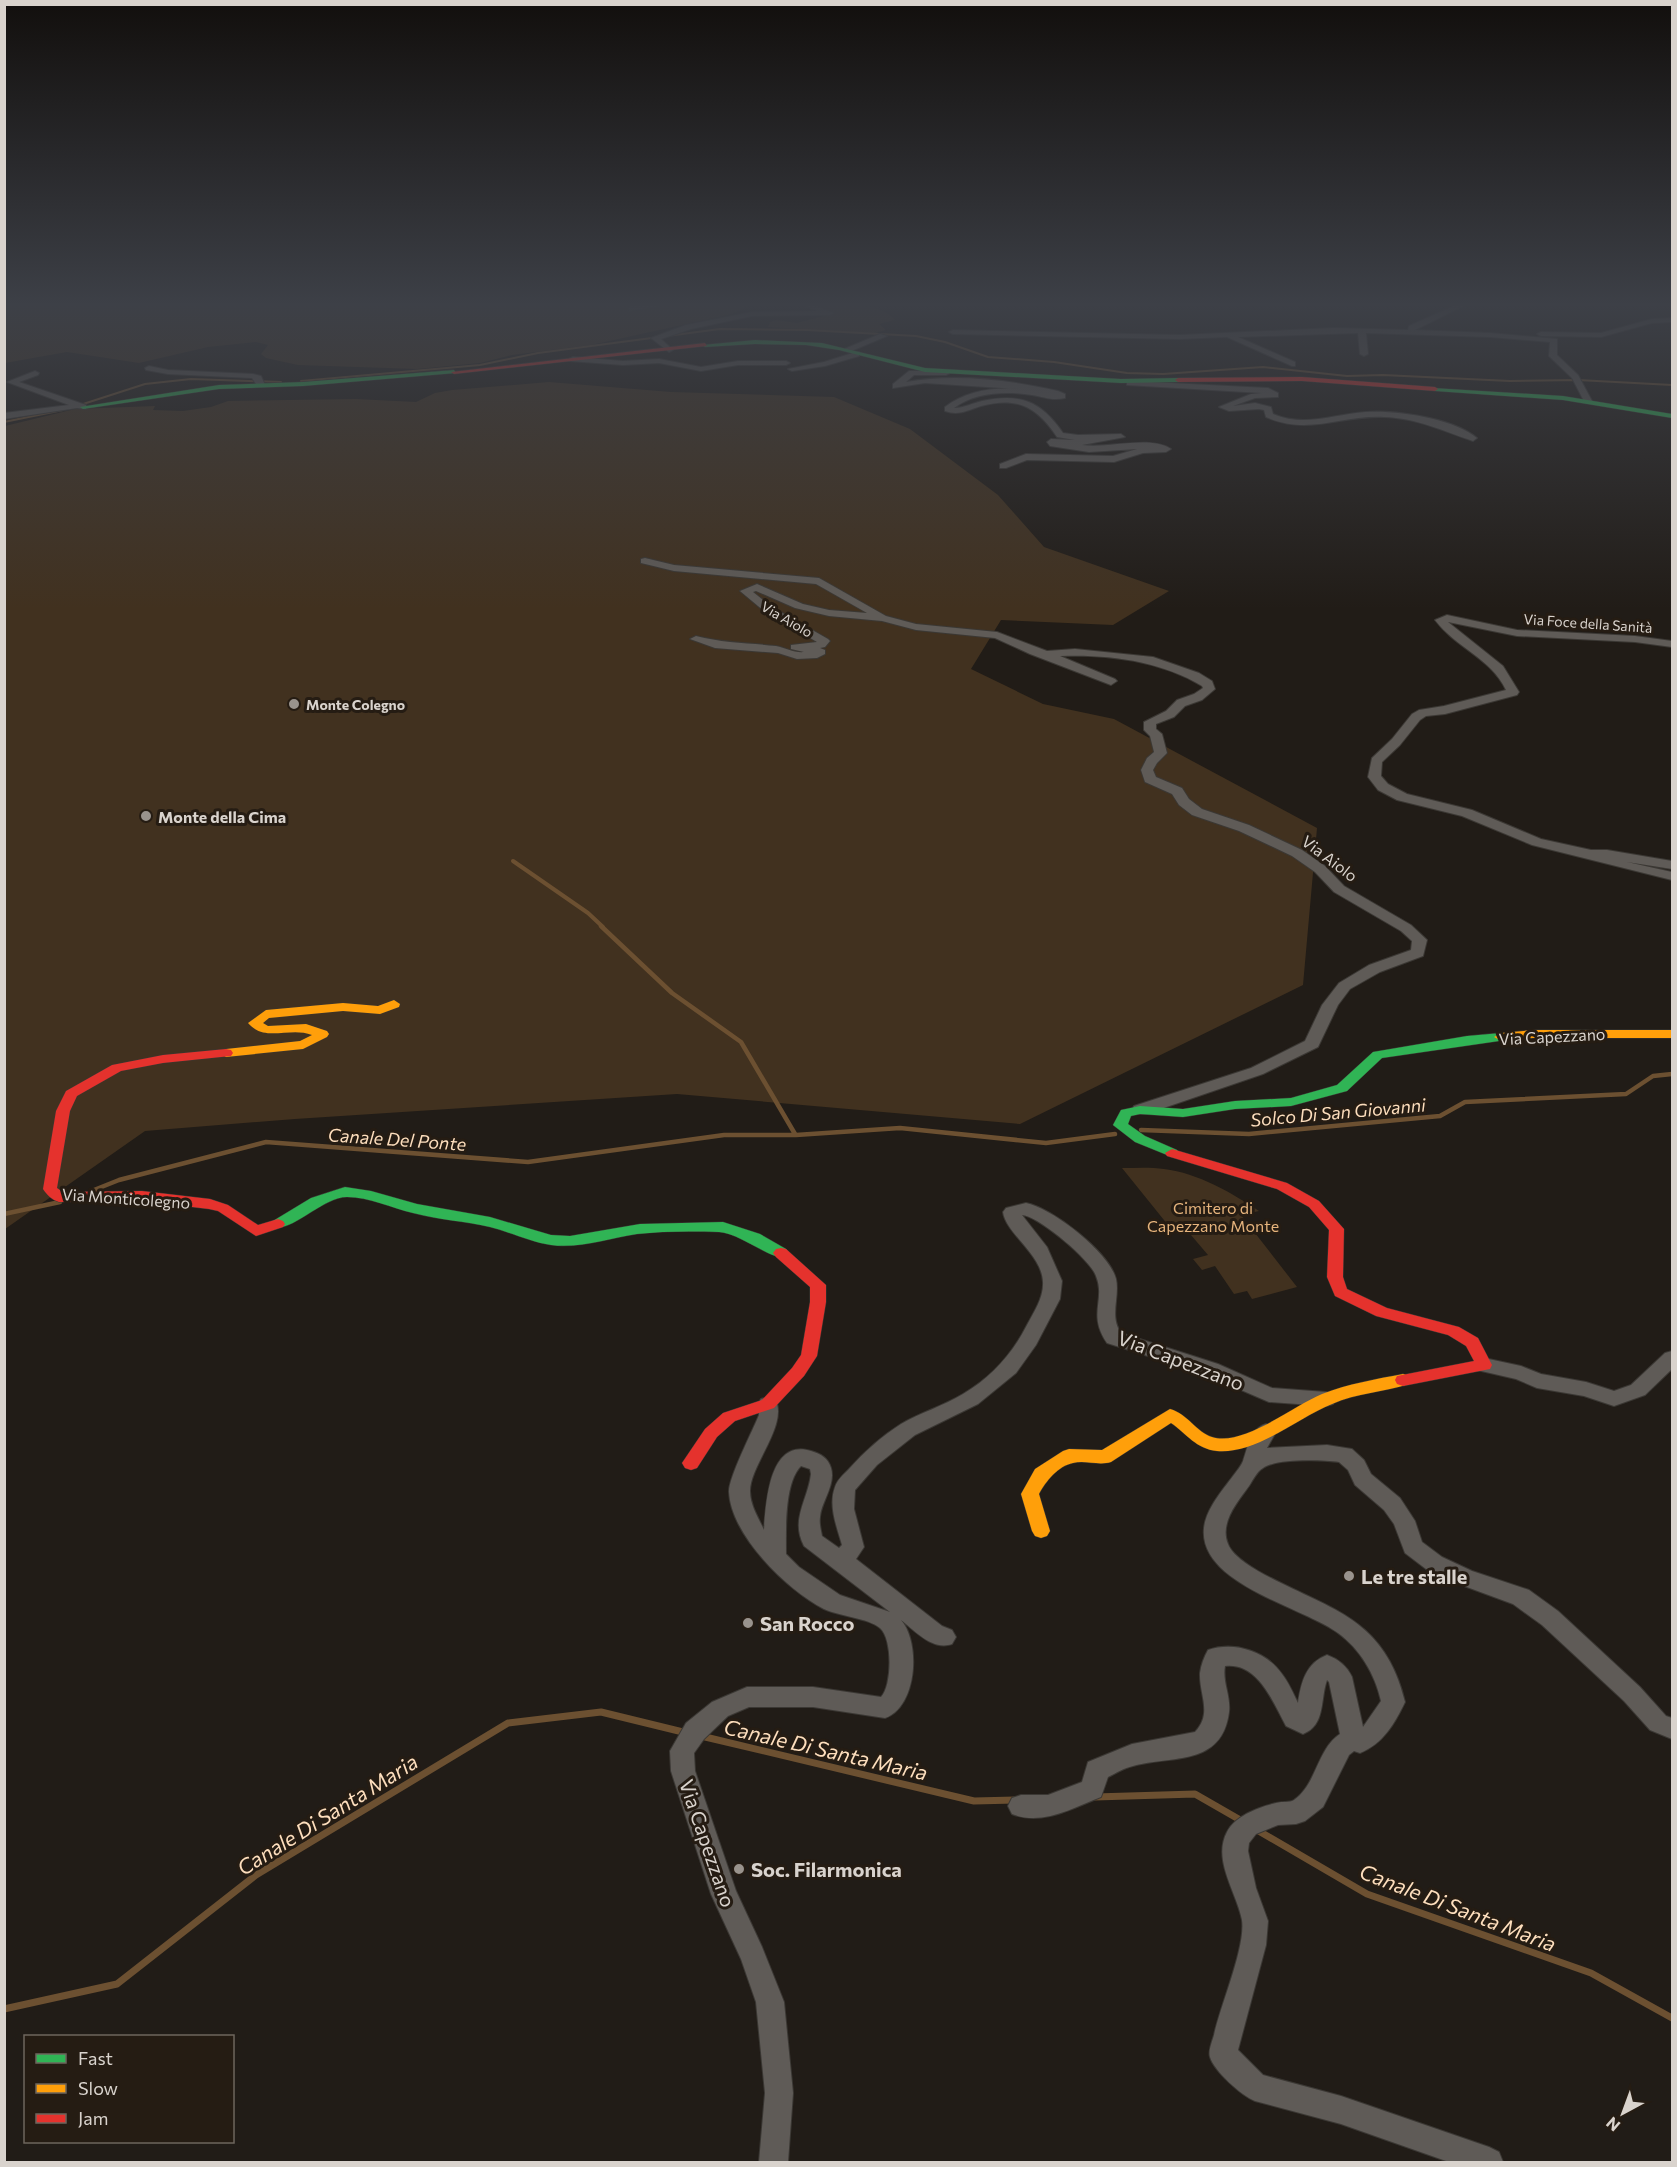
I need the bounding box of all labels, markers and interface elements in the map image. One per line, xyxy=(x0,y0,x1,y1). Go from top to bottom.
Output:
street label: Via Aiolo xyxy=(758,597,816,641)
street label: Via Foce della Sanità xyxy=(1523,610,1653,636)
place label: Monte Colegno xyxy=(306,696,405,713)
marker: Monte Colegno xyxy=(287,697,301,711)
place label: Monte della Cima xyxy=(158,807,286,826)
marker: Monte della Cima xyxy=(139,809,153,823)
street label: Via Aiolo xyxy=(1298,831,1362,885)
street label: Via Capezzano xyxy=(1498,1024,1606,1048)
water label: Solco Di San Giovanni xyxy=(1250,1093,1428,1131)
water label: Canale Del Ponte xyxy=(327,1123,467,1155)
street label: Via Monticolegno xyxy=(61,1184,191,1212)
park label: Cimitero di Capezzano Monte xyxy=(1147,1198,1279,1235)
street label: Via Capezzano xyxy=(1114,1325,1248,1395)
place label: Le tre stalle xyxy=(1361,1564,1467,1588)
marker: Le tre stalle xyxy=(1342,1569,1356,1583)
place label: San Rocco xyxy=(760,1611,854,1635)
marker: San Rocco xyxy=(741,1616,755,1630)
water label: Canale Di Santa Maria xyxy=(722,1713,930,1785)
water label: Canale Di Santa Maria xyxy=(232,1748,422,1880)
street label: Via Capezzano xyxy=(675,1776,741,1910)
place label: Soc. Filarmonica xyxy=(751,1857,902,1881)
water label: Canale Di Santa Maria xyxy=(1356,1858,1560,1956)
marker: Soc. Filarmonica xyxy=(732,1862,746,1876)
legend xyxy=(24,2035,234,2143)
text: Fast xyxy=(78,2047,113,2069)
text: Slow xyxy=(78,2077,118,2099)
north arrow xyxy=(1593,2083,1653,2143)
text: Jam xyxy=(78,2107,108,2129)
text: N xyxy=(1602,2114,1624,2136)

